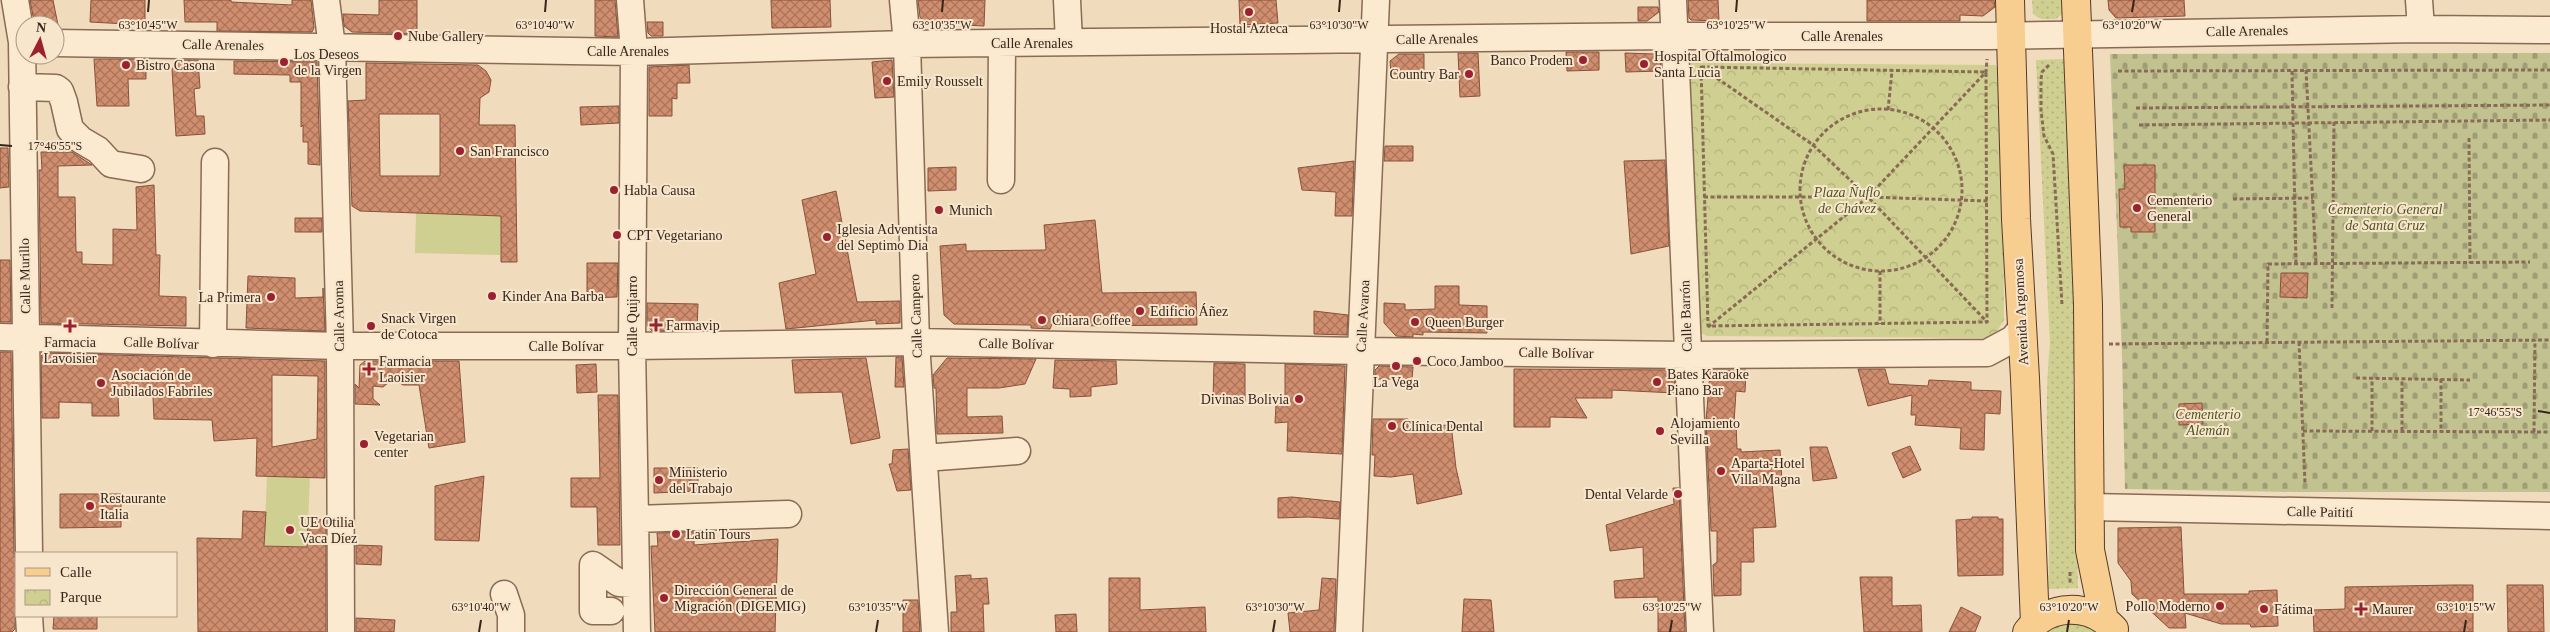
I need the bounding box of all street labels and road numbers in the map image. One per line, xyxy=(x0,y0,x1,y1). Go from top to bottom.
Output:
street label: Calle Arenales xyxy=(2206,23,2288,39)
street label: Calle Arenales xyxy=(1801,29,1883,44)
street label: Calle Arenales xyxy=(1396,31,1478,47)
street label: Calle Arenales xyxy=(991,36,1073,51)
street label: Calle Arenales xyxy=(182,37,264,53)
street label: Calle Arenales xyxy=(587,44,669,59)
street label: Calle Murillo xyxy=(17,238,33,314)
street label: Avenida Argomosa xyxy=(2011,257,2031,366)
street label: Calle Campero xyxy=(907,274,925,358)
street label: Calle Quijarro xyxy=(625,276,640,356)
street label: Calle Avaroa xyxy=(1354,279,1372,353)
street label: Calle Aroma xyxy=(331,280,347,352)
street label: Calle Barrón xyxy=(1677,280,1695,352)
street label: Calle Bolívar xyxy=(123,334,199,352)
street label: Calle Bolívar xyxy=(978,336,1054,352)
street label: Calle Bolívar xyxy=(528,339,604,354)
street label: Calle Bolívar xyxy=(1518,345,1594,361)
street label: Calle Paitití xyxy=(2287,504,2353,520)

